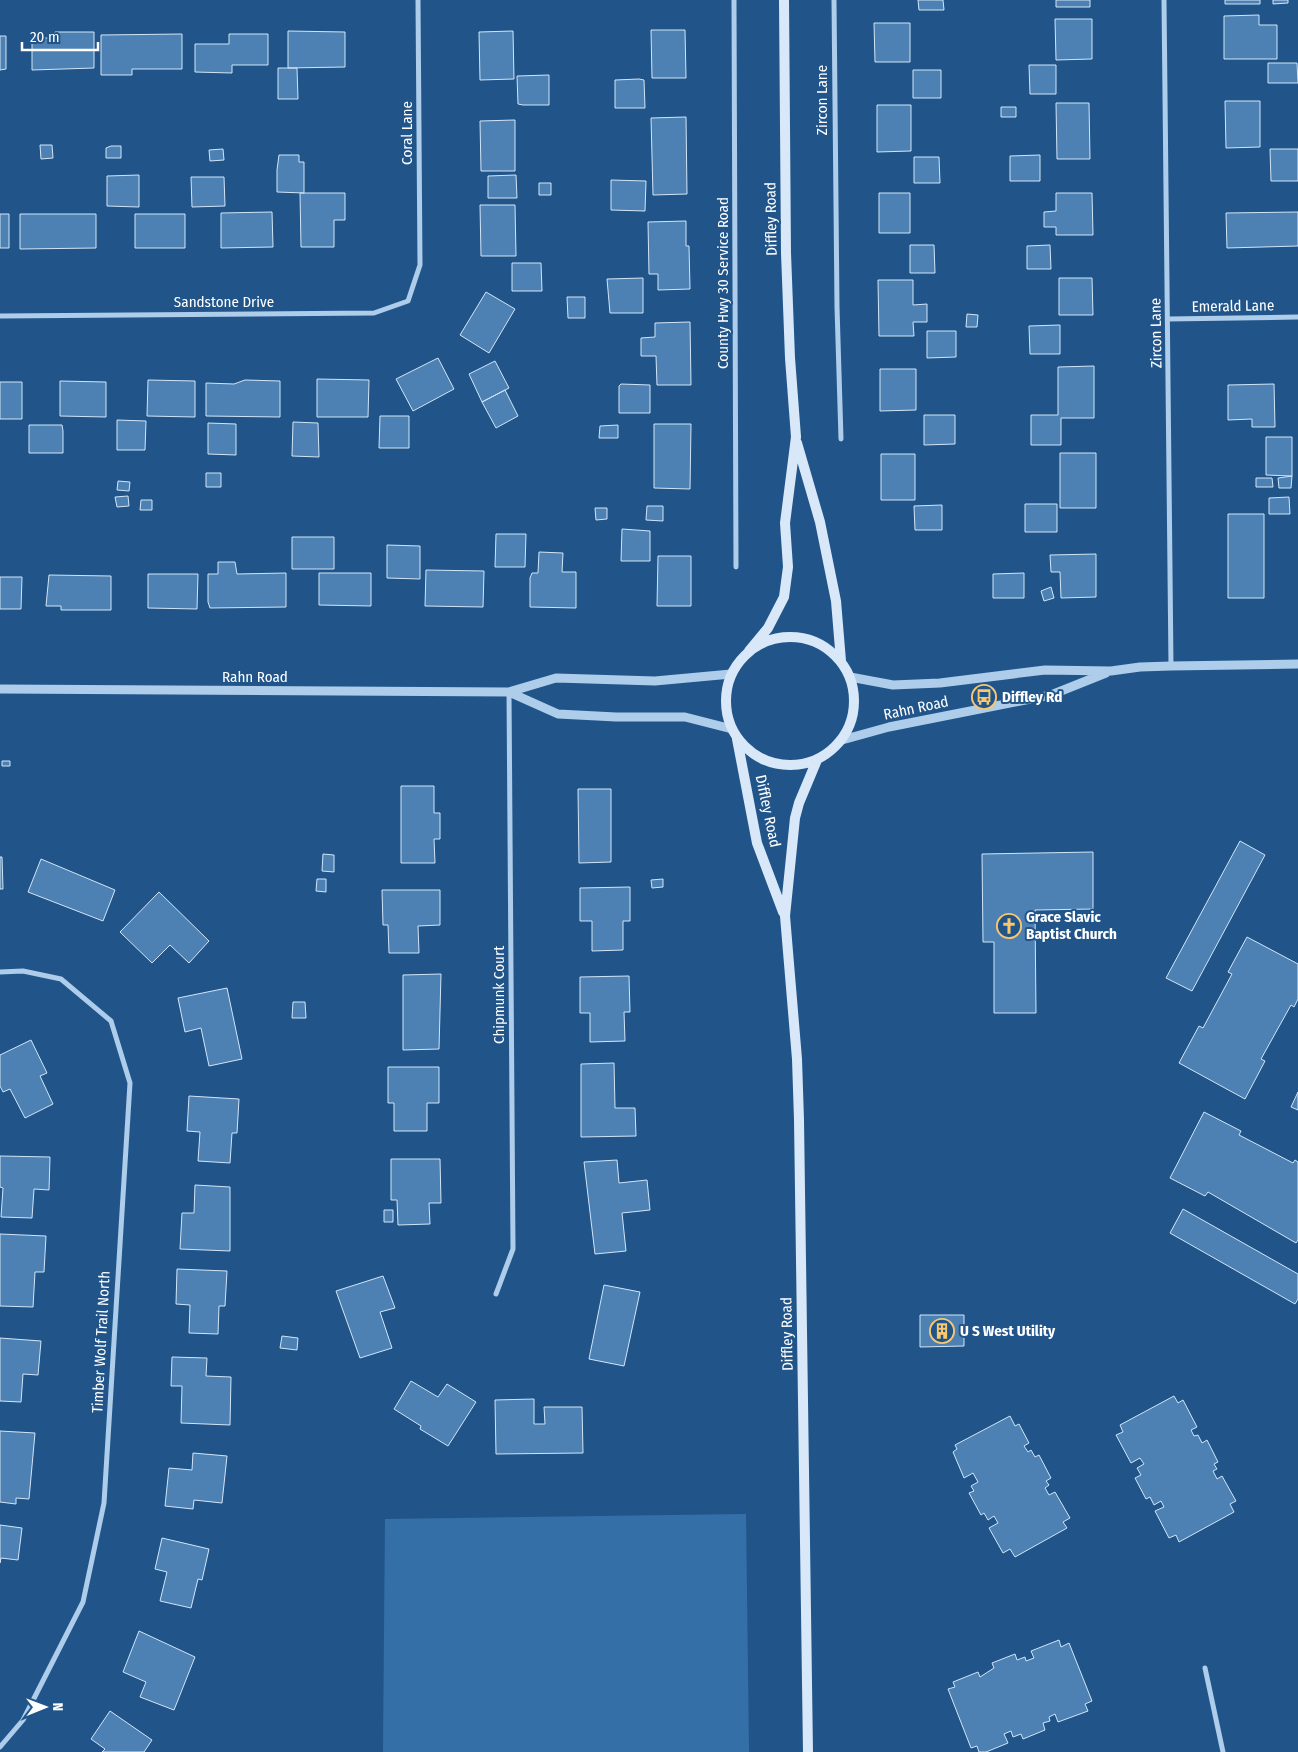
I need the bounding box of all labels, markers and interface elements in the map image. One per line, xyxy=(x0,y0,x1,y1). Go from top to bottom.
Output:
scale bar xyxy=(22,20,99,52)
text: 20 m xyxy=(30,28,60,46)
street label: Zircon Lane xyxy=(813,65,831,135)
street label: Coral Lane xyxy=(398,101,416,165)
street label: Diffley Road xyxy=(761,182,781,256)
street label: County Hwy 30 Service Road xyxy=(714,197,732,369)
street label: Sandstone Drive xyxy=(174,293,274,311)
street label: Emerald Lane xyxy=(1192,296,1274,316)
street label: Zircon Lane xyxy=(1146,298,1166,368)
street label: Rahn Road xyxy=(222,668,288,686)
bus stop icon: Diffley Rd xyxy=(971,684,997,710)
place label: Diffley Rd xyxy=(1002,688,1063,706)
street label: Rahn Road xyxy=(882,692,950,724)
street label: Diffley Road xyxy=(752,773,784,849)
place label: Grace Slavic Baptist Church xyxy=(1026,908,1117,943)
church icon: Grace Slavic Baptist Church xyxy=(996,913,1022,939)
street label: Chipmunk Court xyxy=(490,946,508,1044)
street label: Timber Wolf Trail North xyxy=(88,1270,114,1414)
street label: Diffley Road xyxy=(777,1297,797,1371)
building icon: U S West Utility xyxy=(929,1318,955,1344)
place label: U S West Utility xyxy=(960,1322,1056,1340)
north arrow xyxy=(20,1682,70,1732)
text: N xyxy=(49,1702,66,1711)

